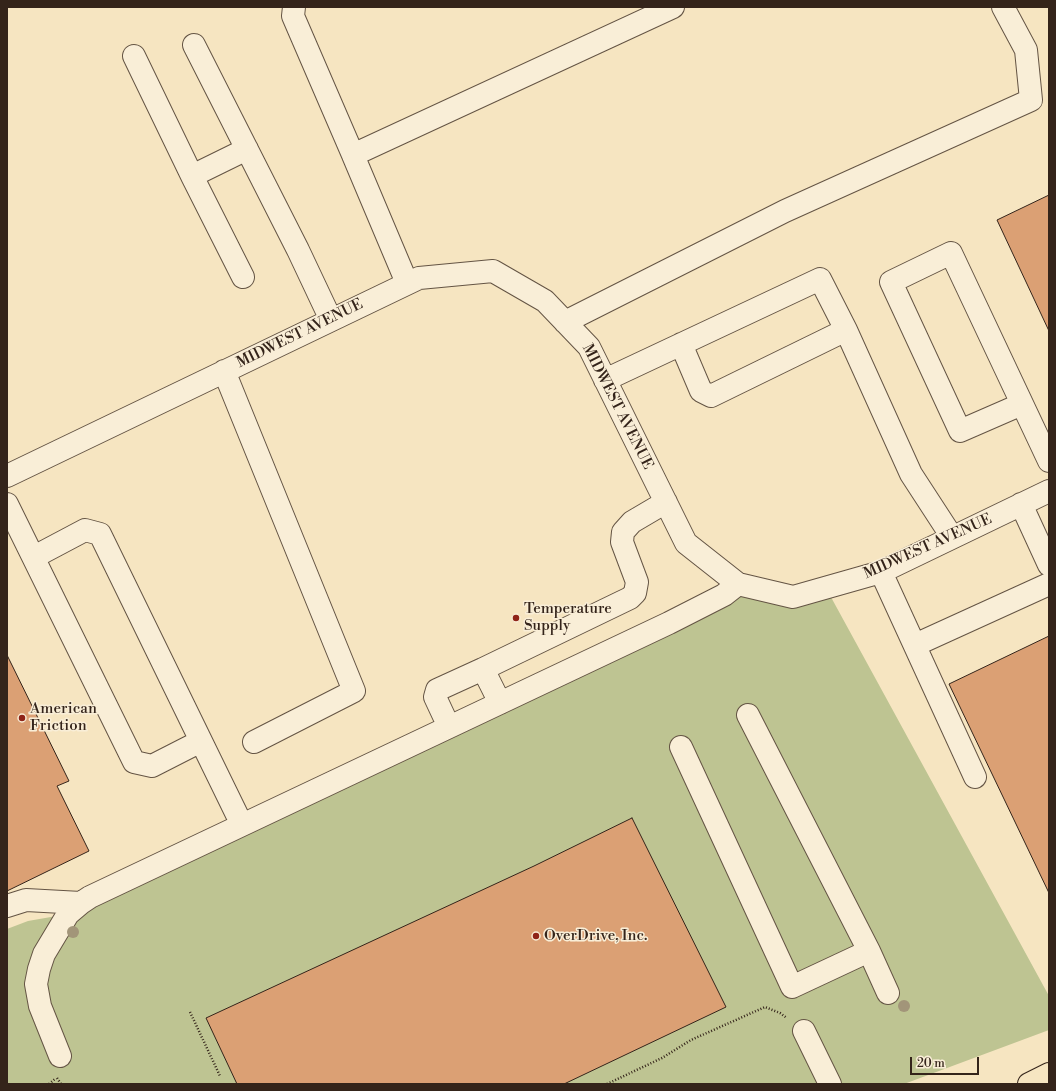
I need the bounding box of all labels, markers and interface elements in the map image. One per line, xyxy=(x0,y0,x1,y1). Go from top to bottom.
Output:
street label: MIDWEST AVENUE xyxy=(234,296,366,372)
street label: MIDWEST AVENUE xyxy=(578,341,656,473)
street label: MIDWEST AVENUE xyxy=(861,511,995,583)
place label: Temperature Supply xyxy=(524,600,612,635)
marker: Temperature Supply xyxy=(511,613,521,623)
place label: American Friction xyxy=(30,700,97,735)
marker: American Friction xyxy=(17,713,27,723)
place label: OverDrive, Inc. xyxy=(544,927,647,945)
marker: OverDrive, Inc. xyxy=(531,931,541,941)
scale bar xyxy=(912,1049,981,1075)
text: 20 m xyxy=(917,1056,945,1071)

